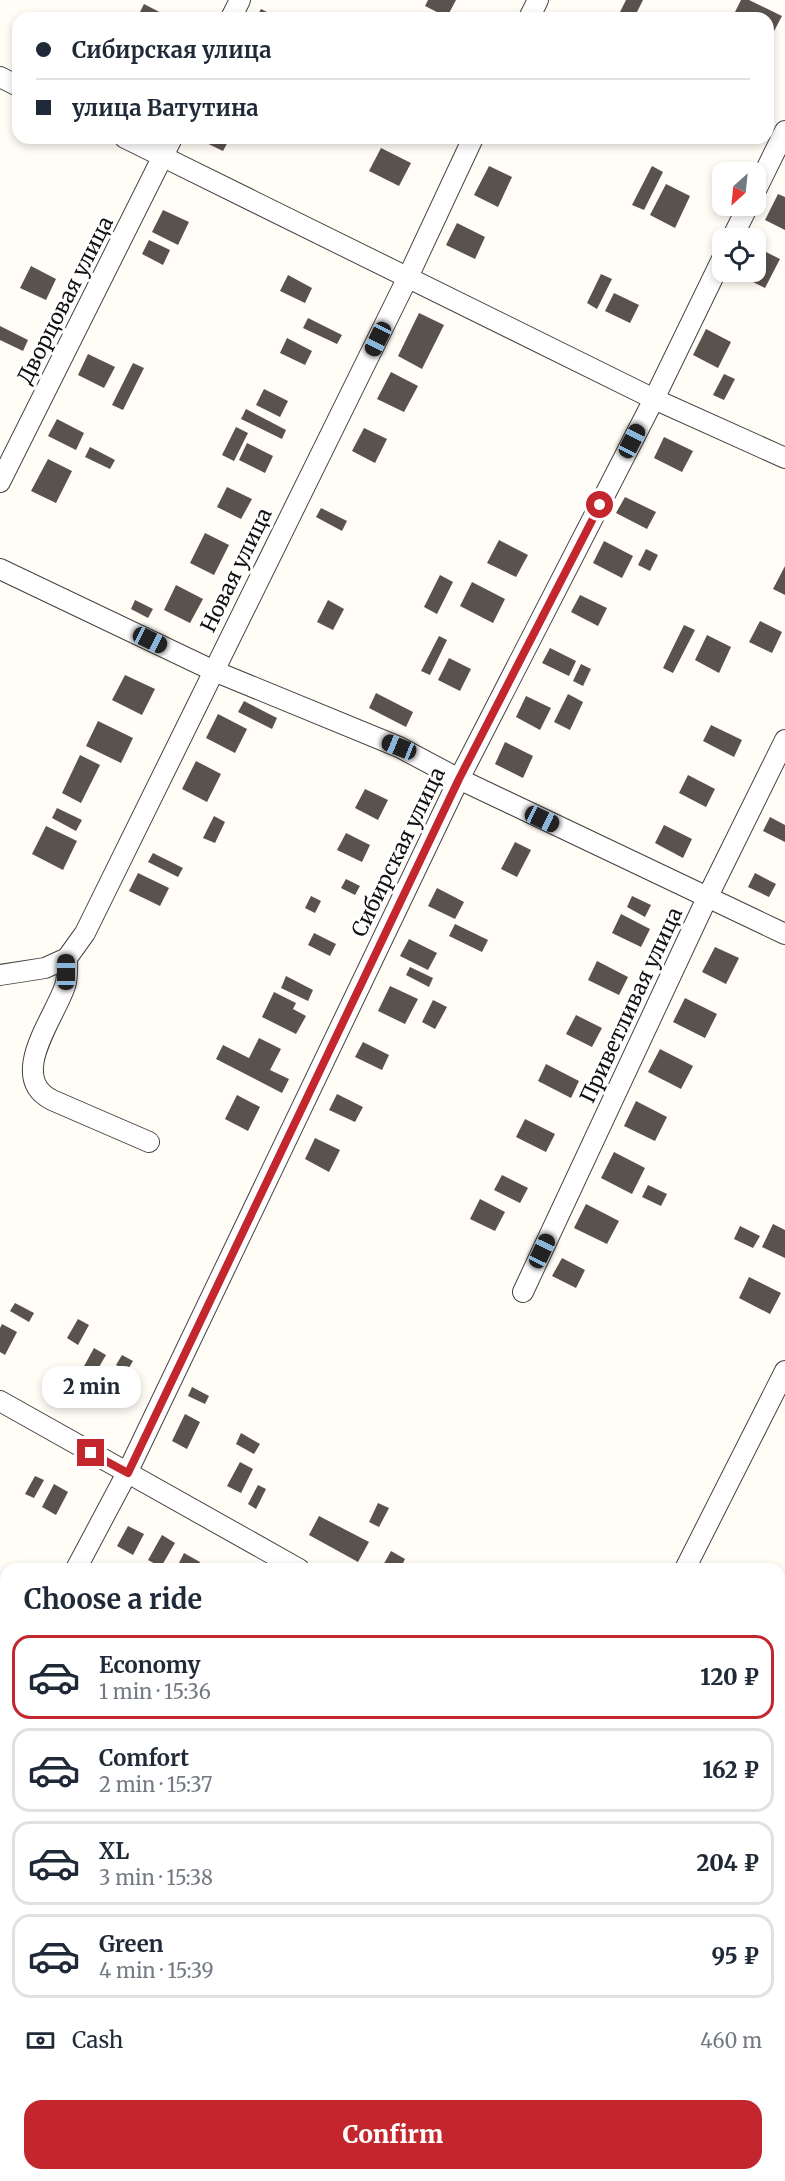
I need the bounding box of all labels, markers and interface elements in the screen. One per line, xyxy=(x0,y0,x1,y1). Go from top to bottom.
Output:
text: Сибирская улица xyxy=(72,36,271,64)
text: улица Ватутина xyxy=(72,94,259,122)
north arrow xyxy=(712,162,766,216)
map controls xyxy=(712,162,766,282)
street label: Дворцовая улица xyxy=(11,212,119,388)
button: locate xyxy=(712,228,766,282)
car xyxy=(362,319,394,359)
car xyxy=(616,421,648,461)
route start xyxy=(586,491,613,518)
street label: Новая улица xyxy=(194,504,278,636)
car xyxy=(130,624,170,656)
car xyxy=(379,732,419,762)
street label: Сибирская улица xyxy=(345,763,451,941)
car xyxy=(522,803,562,835)
street label: Приветливая улица xyxy=(574,903,688,1107)
car xyxy=(57,954,75,990)
car xyxy=(526,1231,558,1271)
callout: 2 min xyxy=(42,1366,140,1408)
text: 2 min xyxy=(63,1374,120,1399)
route end xyxy=(77,1439,104,1466)
text: Choose a ride xyxy=(24,1582,202,1616)
icon: car xyxy=(27,1650,81,1704)
text: Economy xyxy=(99,1651,200,1679)
text: 120 ₽ xyxy=(700,1663,759,1691)
text: 1 min · 15:36 xyxy=(99,1679,211,1704)
icon: car xyxy=(27,1743,81,1797)
text: Comfort xyxy=(99,1744,189,1772)
text: 162 ₽ xyxy=(703,1756,759,1784)
text: 2 min · 15:37 xyxy=(99,1772,212,1797)
icon: car xyxy=(27,1836,81,1890)
text: XL xyxy=(99,1837,129,1865)
text: 204 ₽ xyxy=(697,1849,759,1877)
text: 3 min · 15:38 xyxy=(99,1865,213,1890)
icon: car xyxy=(27,1929,81,1983)
text: Green xyxy=(99,1930,163,1958)
text: 95 ₽ xyxy=(712,1942,759,1970)
text: 4 min · 15:39 xyxy=(99,1958,214,1983)
icon: cash xyxy=(24,2024,57,2057)
text: Cash xyxy=(72,2026,123,2054)
text: 460 m xyxy=(700,2028,762,2053)
button: Confirm xyxy=(24,2100,762,2169)

